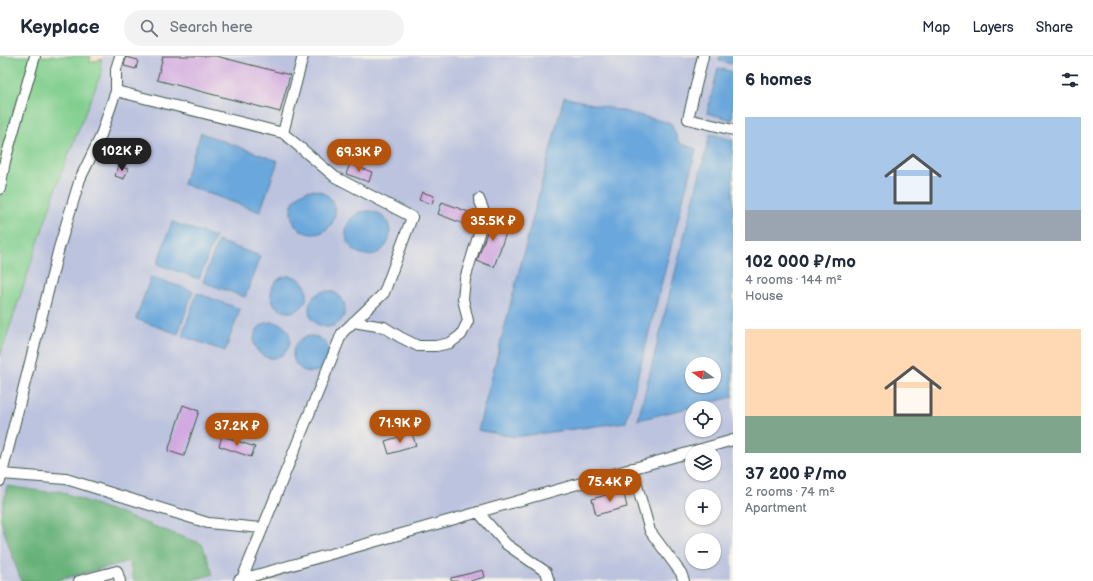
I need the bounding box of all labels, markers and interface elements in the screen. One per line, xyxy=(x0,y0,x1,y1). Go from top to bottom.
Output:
search box xyxy=(124,10,404,46)
text: Keyplace xyxy=(20,16,100,39)
icon: search xyxy=(138,17,160,39)
text: Search here xyxy=(170,18,253,37)
text: Map xyxy=(922,19,950,36)
text: Layers xyxy=(972,19,1014,36)
text: Share xyxy=(1036,19,1073,36)
icon: filters xyxy=(1059,69,1081,91)
text: 6 homes xyxy=(745,70,812,90)
pin: 102K ₽ xyxy=(89,138,155,172)
pin: 69.3K ₽ xyxy=(322,139,396,173)
text: 102K ₽ xyxy=(101,143,143,159)
icon: home xyxy=(877,143,949,215)
text: 69.3K ₽ xyxy=(336,144,382,160)
pin: 35.5K ₽ xyxy=(456,208,530,242)
text: 35.5K ₽ xyxy=(470,213,516,229)
text: 102 000 ₽/mo xyxy=(745,252,856,272)
text: 4 rooms · 144 m² xyxy=(745,272,842,288)
text: House xyxy=(745,288,783,304)
icon: home xyxy=(877,355,949,427)
north arrow xyxy=(685,357,721,393)
map controls xyxy=(685,357,721,569)
button: locate xyxy=(685,401,721,437)
pin: 71.9K ₽ xyxy=(363,410,437,444)
pin: 37.2K ₽ xyxy=(200,413,274,447)
text: 71.9K ₽ xyxy=(378,415,422,431)
text: 37.2K ₽ xyxy=(214,418,260,434)
button: layers xyxy=(685,445,721,481)
text: 37 200 ₽/mo xyxy=(745,464,847,484)
pin: 75.4K ₽ xyxy=(573,469,647,503)
text: 75.4K ₽ xyxy=(587,474,633,490)
text: 2 rooms · 74 m² xyxy=(745,484,835,500)
button: + xyxy=(685,489,721,525)
text: Apartment xyxy=(745,500,806,516)
button: − xyxy=(685,533,721,569)

